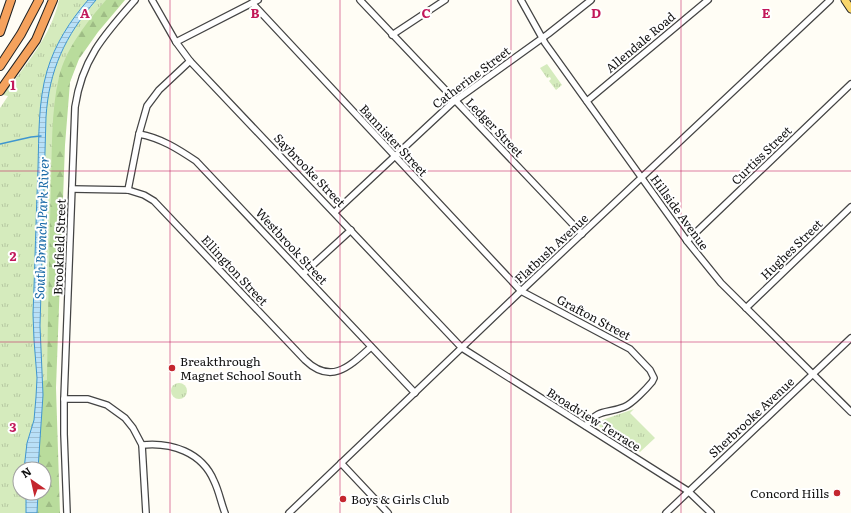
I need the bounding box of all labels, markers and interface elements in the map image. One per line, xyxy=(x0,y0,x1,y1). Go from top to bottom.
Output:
text: A xyxy=(80,3,90,22)
text: B xyxy=(251,3,260,22)
text: C xyxy=(421,3,431,22)
text: D xyxy=(591,3,601,22)
text: E xyxy=(762,3,771,22)
street label: Allendale Road xyxy=(601,7,679,77)
street label: Catherine Street xyxy=(428,42,514,112)
text: 1 xyxy=(10,75,16,94)
street label: Ledger Street xyxy=(462,93,528,161)
street label: Bannister Street xyxy=(356,100,432,180)
street label: Curtiss Street xyxy=(727,121,795,189)
street label: Saybrooke Street xyxy=(270,129,350,211)
water label: South Branch Park River xyxy=(29,156,53,300)
street label: Hillside Avenue xyxy=(646,171,714,253)
street label: Brookfield Street xyxy=(48,198,70,295)
street label: Westbrook Street xyxy=(252,204,332,288)
street label: Flatbush Avenue xyxy=(510,209,592,287)
street label: Hughes Street xyxy=(756,215,826,283)
street label: Ellington Street xyxy=(198,231,273,309)
text: 2 xyxy=(10,246,17,265)
street label: Grafton Street xyxy=(554,290,634,344)
place label: Breakthrough Magnet School South xyxy=(180,352,302,384)
marker: Breakthrough Magnet School South xyxy=(167,363,177,373)
street label: Sherbrooke Avenue xyxy=(704,373,798,461)
street label: Broadview Terrace xyxy=(544,383,644,455)
text: 3 xyxy=(9,417,17,436)
north arrow xyxy=(12,461,52,501)
text: N xyxy=(18,463,34,481)
place label: Concord Hills xyxy=(750,484,830,502)
marker: Concord Hills xyxy=(832,488,842,498)
place label: Boys & Girls Club xyxy=(351,490,449,508)
marker: Boys & Girls Club xyxy=(338,494,348,504)

